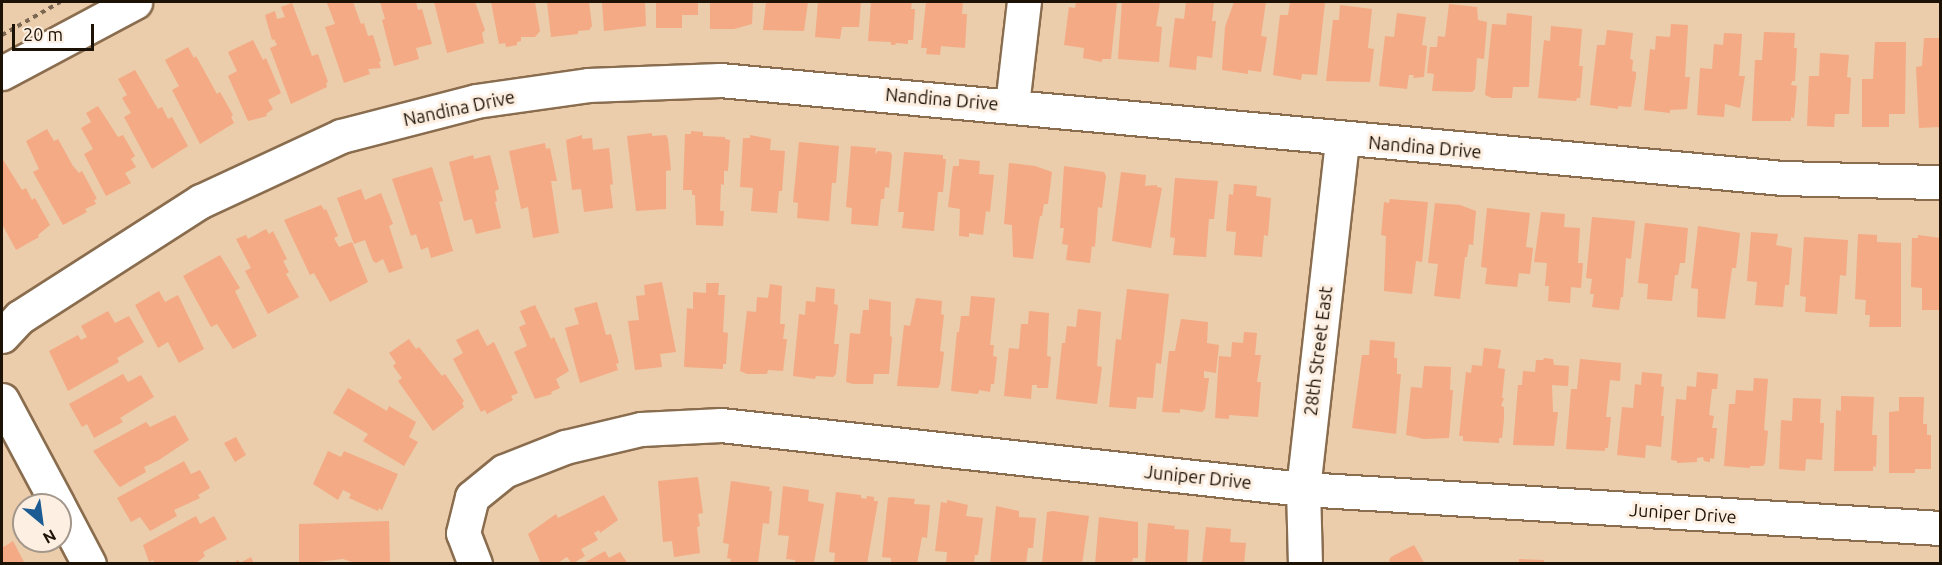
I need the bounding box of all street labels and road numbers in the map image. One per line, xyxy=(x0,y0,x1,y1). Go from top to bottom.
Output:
street label: Nandina Drive xyxy=(885,83,999,115)
street label: Nandina Drive xyxy=(401,86,517,130)
street label: Nandina Drive xyxy=(1368,131,1482,163)
street label: 28th Street East xyxy=(1299,285,1337,417)
street label: Juniper Drive xyxy=(1143,461,1253,493)
street label: Juniper Drive xyxy=(1629,498,1737,528)

